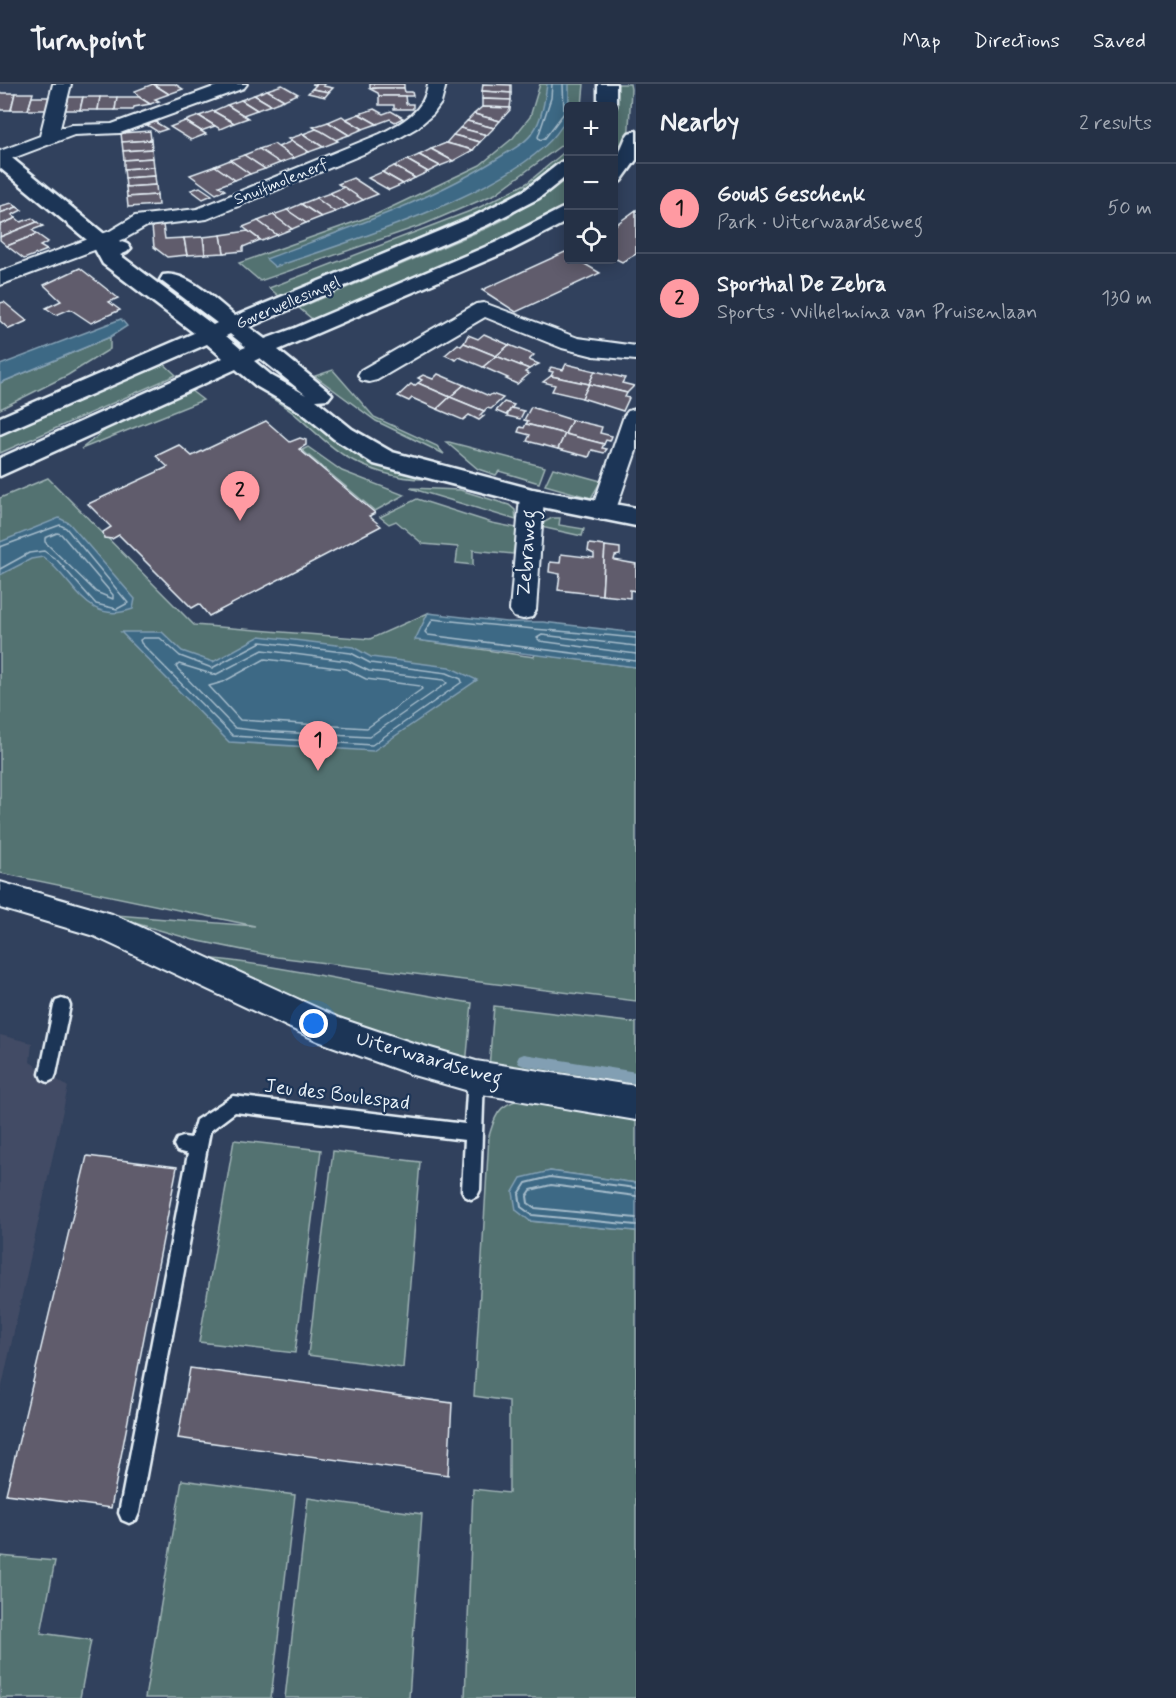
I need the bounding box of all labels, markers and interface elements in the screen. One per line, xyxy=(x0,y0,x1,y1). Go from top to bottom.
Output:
text: Turnpoint xyxy=(30,23,146,60)
text: Map xyxy=(902,27,941,55)
text: Directions xyxy=(974,27,1060,55)
text: Saved xyxy=(1093,27,1146,55)
map controls xyxy=(564,102,618,264)
button: + xyxy=(564,102,618,156)
text: Nearby xyxy=(660,106,739,140)
text: 2 results xyxy=(1079,110,1152,137)
street label: Snuifmolenerf xyxy=(231,154,331,210)
button: − xyxy=(564,156,618,210)
text: Gouds Geschenk xyxy=(717,181,865,209)
text: 1 xyxy=(675,195,684,222)
text: 50 m xyxy=(1107,195,1152,222)
text: Park · Uiterwaardseweg xyxy=(717,209,923,236)
button: locate xyxy=(564,210,618,264)
text: Sporthal De Zebra xyxy=(717,271,887,299)
street label: Goverwellesingel xyxy=(233,272,343,334)
text: 2 xyxy=(675,285,684,312)
text: 130 m xyxy=(1101,285,1152,312)
text: Sports · Wilhelmina van Pruisenlaan xyxy=(717,299,1038,326)
pin: 2 xyxy=(220,472,260,521)
street label: Zebraweg xyxy=(510,509,545,598)
pin: 1 xyxy=(298,722,338,771)
your location xyxy=(299,1009,328,1038)
street label: Uiterwaardseweg xyxy=(352,1025,505,1095)
street label: Jeu des Boulespad xyxy=(263,1073,411,1117)

